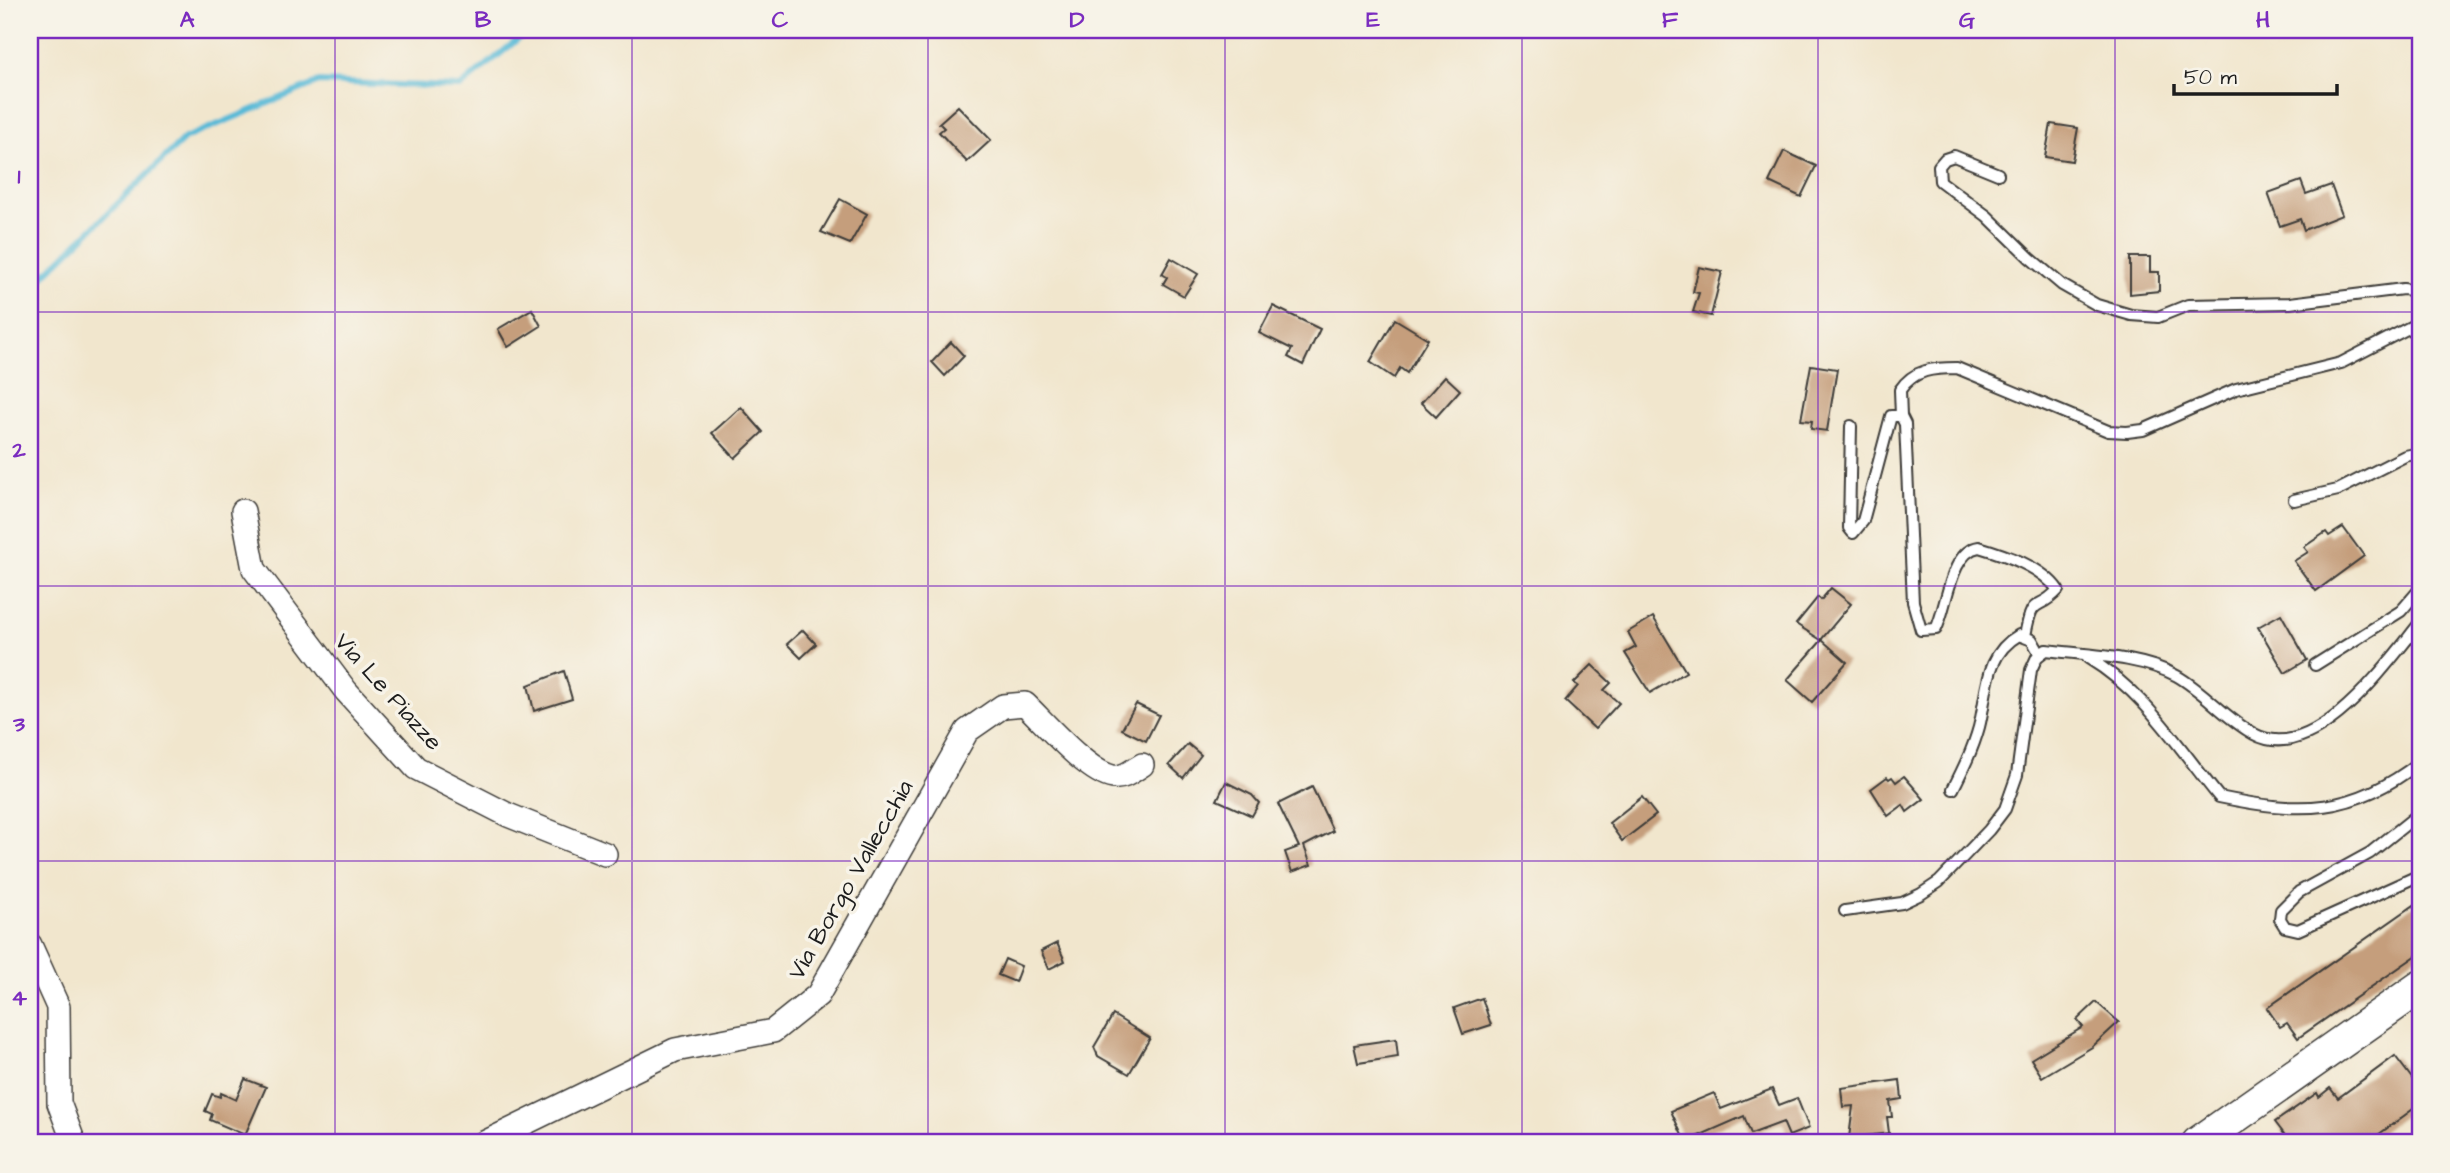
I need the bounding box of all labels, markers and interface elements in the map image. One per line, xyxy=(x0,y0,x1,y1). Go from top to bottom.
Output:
text: A xyxy=(180,4,195,36)
text: B xyxy=(475,4,492,36)
text: C xyxy=(772,4,789,36)
text: D xyxy=(1070,4,1085,36)
text: E xyxy=(1366,4,1380,36)
text: F xyxy=(1662,4,1679,36)
text: G xyxy=(1959,4,1975,36)
text: H xyxy=(2256,4,2270,36)
scale bar xyxy=(2174,52,2336,96)
text: 50 m xyxy=(2184,63,2238,92)
text: 1 xyxy=(18,160,21,192)
text: 2 xyxy=(11,434,26,466)
street label: Via Le Piazze xyxy=(326,626,450,758)
text: 3 xyxy=(12,708,25,740)
street label: Via Borgo Vallecchia xyxy=(780,774,923,987)
text: 4 xyxy=(11,982,27,1014)

